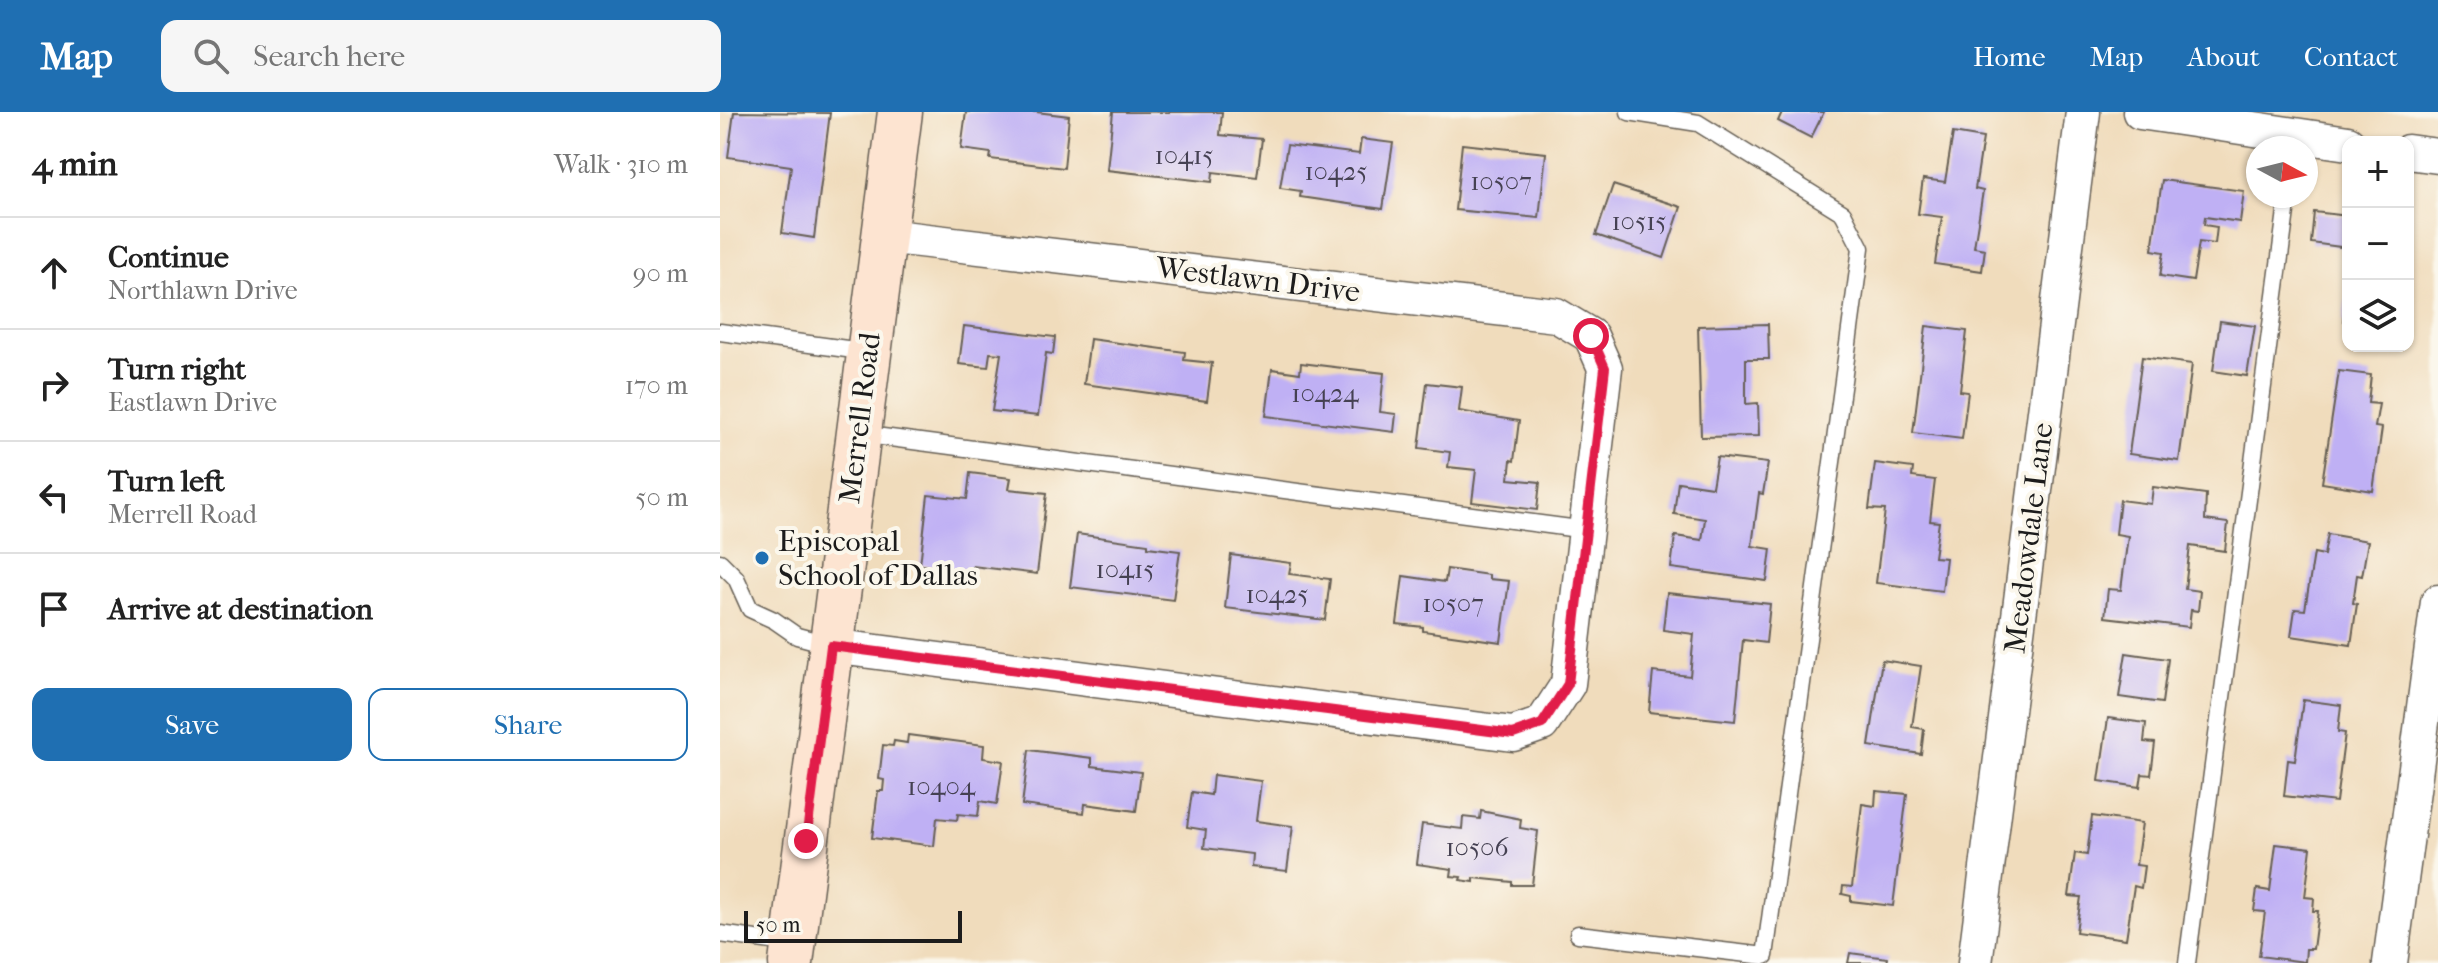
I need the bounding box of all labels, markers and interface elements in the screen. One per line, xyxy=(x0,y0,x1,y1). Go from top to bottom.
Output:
search box xyxy=(161,20,721,92)
text: Map xyxy=(40,34,113,79)
icon: search xyxy=(189,34,233,78)
text: Search here xyxy=(253,39,405,74)
text: Home xyxy=(1973,40,2046,73)
text: Map xyxy=(2090,40,2143,73)
text: About xyxy=(2187,40,2260,73)
text: Contact xyxy=(2304,40,2398,73)
north arrow xyxy=(2246,136,2318,208)
map controls xyxy=(2342,136,2414,352)
button: + xyxy=(2342,136,2414,208)
house number: 10415 xyxy=(1155,140,1213,171)
text: 4 min xyxy=(32,144,117,184)
text: Walk · 310 m xyxy=(554,149,688,180)
house number: 10425 xyxy=(1304,156,1368,187)
house number: 10507 xyxy=(1470,166,1532,197)
house number: 10515 xyxy=(1611,206,1667,237)
button: − xyxy=(2342,208,2414,280)
text: Continue xyxy=(108,240,229,275)
street label: Westlawn Drive xyxy=(1153,250,1362,310)
icon: ahead xyxy=(32,251,76,295)
text: 90 m xyxy=(633,258,688,289)
text: Northlawn Drive xyxy=(108,275,298,306)
button: layers xyxy=(2342,280,2414,352)
route start xyxy=(1573,318,1609,354)
street label: Merrell Road xyxy=(832,330,888,505)
text: Turn right xyxy=(108,352,246,387)
icon: right xyxy=(32,363,76,407)
text: 170 m xyxy=(625,370,688,401)
house number: 10424 xyxy=(1291,378,1359,409)
text: Eastlawn Drive xyxy=(108,387,277,418)
street label: Meadowdale Lane xyxy=(1997,421,2061,655)
text: Turn left xyxy=(108,464,225,499)
icon: left xyxy=(32,475,76,519)
text: 50 m xyxy=(635,482,688,513)
text: Merrell Road xyxy=(108,499,257,530)
place label: Episcopal School of Dallas xyxy=(778,524,978,593)
marker: Episcopal School of Dallas xyxy=(753,549,771,567)
house number: 10415 xyxy=(1096,554,1154,585)
house number: 10425 xyxy=(1245,579,1309,610)
icon: arrive xyxy=(32,587,76,631)
house number: 10507 xyxy=(1422,588,1484,619)
text: Arrive at destination xyxy=(108,592,373,627)
button: Save xyxy=(32,688,352,761)
button: Share xyxy=(368,688,688,761)
house number: 10404 xyxy=(907,771,976,802)
route end xyxy=(788,823,824,859)
house number: 10506 xyxy=(1445,832,1509,863)
scale bar xyxy=(744,907,962,943)
text: 50 m xyxy=(756,912,801,938)

